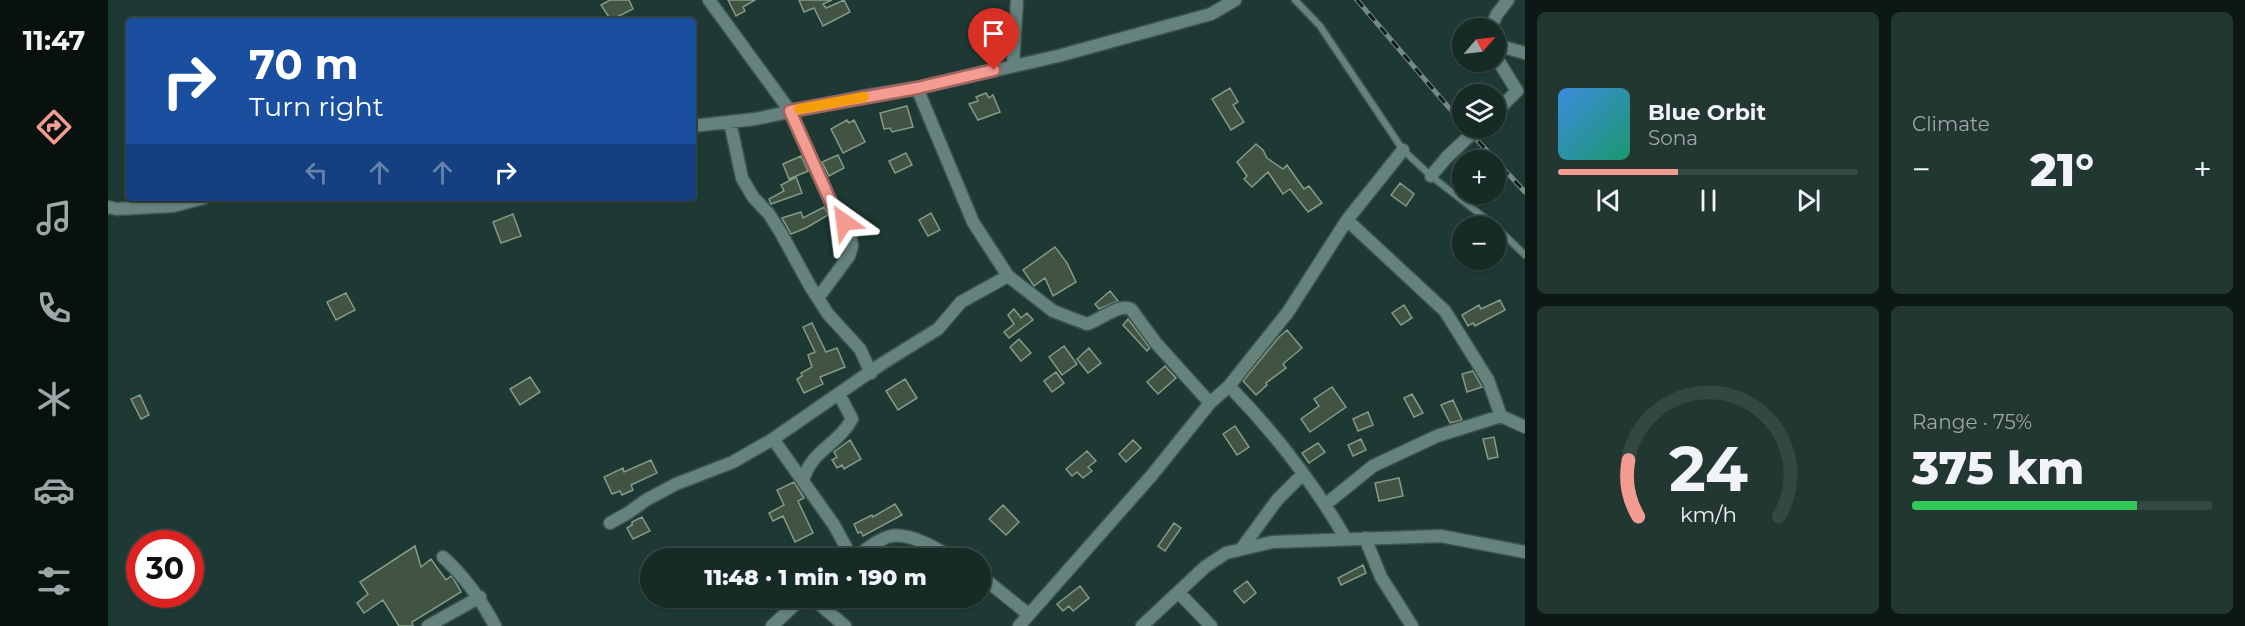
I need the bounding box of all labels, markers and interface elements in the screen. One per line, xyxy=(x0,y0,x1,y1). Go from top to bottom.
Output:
pin xyxy=(968,8,1019,70)
icon: arrive xyxy=(977,17,1010,50)
north arrow xyxy=(1452,18,1506,72)
map controls xyxy=(1452,18,1506,270)
text: 11:47 xyxy=(23,24,85,57)
text: 70 m xyxy=(249,38,359,90)
icon: right xyxy=(150,42,228,120)
button: layers xyxy=(1452,84,1506,138)
text: Turn right xyxy=(249,90,384,123)
text: Blue Orbit xyxy=(1648,99,1766,126)
icon: directions xyxy=(33,106,75,148)
text: Climate xyxy=(1912,112,1990,136)
text: Sona xyxy=(1648,126,1698,150)
text: 21° xyxy=(2030,142,2094,197)
text: − xyxy=(1912,149,1931,189)
text: + xyxy=(2193,149,2212,189)
button: + xyxy=(1452,150,1506,204)
icon: left xyxy=(300,156,333,189)
icon: ahead xyxy=(363,156,396,189)
icon: ahead xyxy=(426,156,459,189)
icon: right xyxy=(489,156,522,189)
icon: previous xyxy=(1592,184,1625,217)
icon: pause xyxy=(1692,184,1725,217)
icon: next xyxy=(1792,184,1825,217)
position arrow xyxy=(812,190,876,254)
icon: music xyxy=(33,197,75,239)
button: − xyxy=(1452,216,1506,270)
icon: phone xyxy=(33,287,75,329)
icon: climate xyxy=(33,378,75,420)
text: Range · 75% xyxy=(1912,410,2032,434)
text: 24 xyxy=(1668,431,1748,507)
text: 375 km xyxy=(1912,440,2084,495)
icon: car xyxy=(33,469,75,511)
text: km/h xyxy=(1679,501,1737,527)
speed limit sign: 30 xyxy=(126,530,204,608)
icon: filters xyxy=(33,560,75,602)
text: 11:48 · 1 min · 190 m xyxy=(704,564,927,591)

